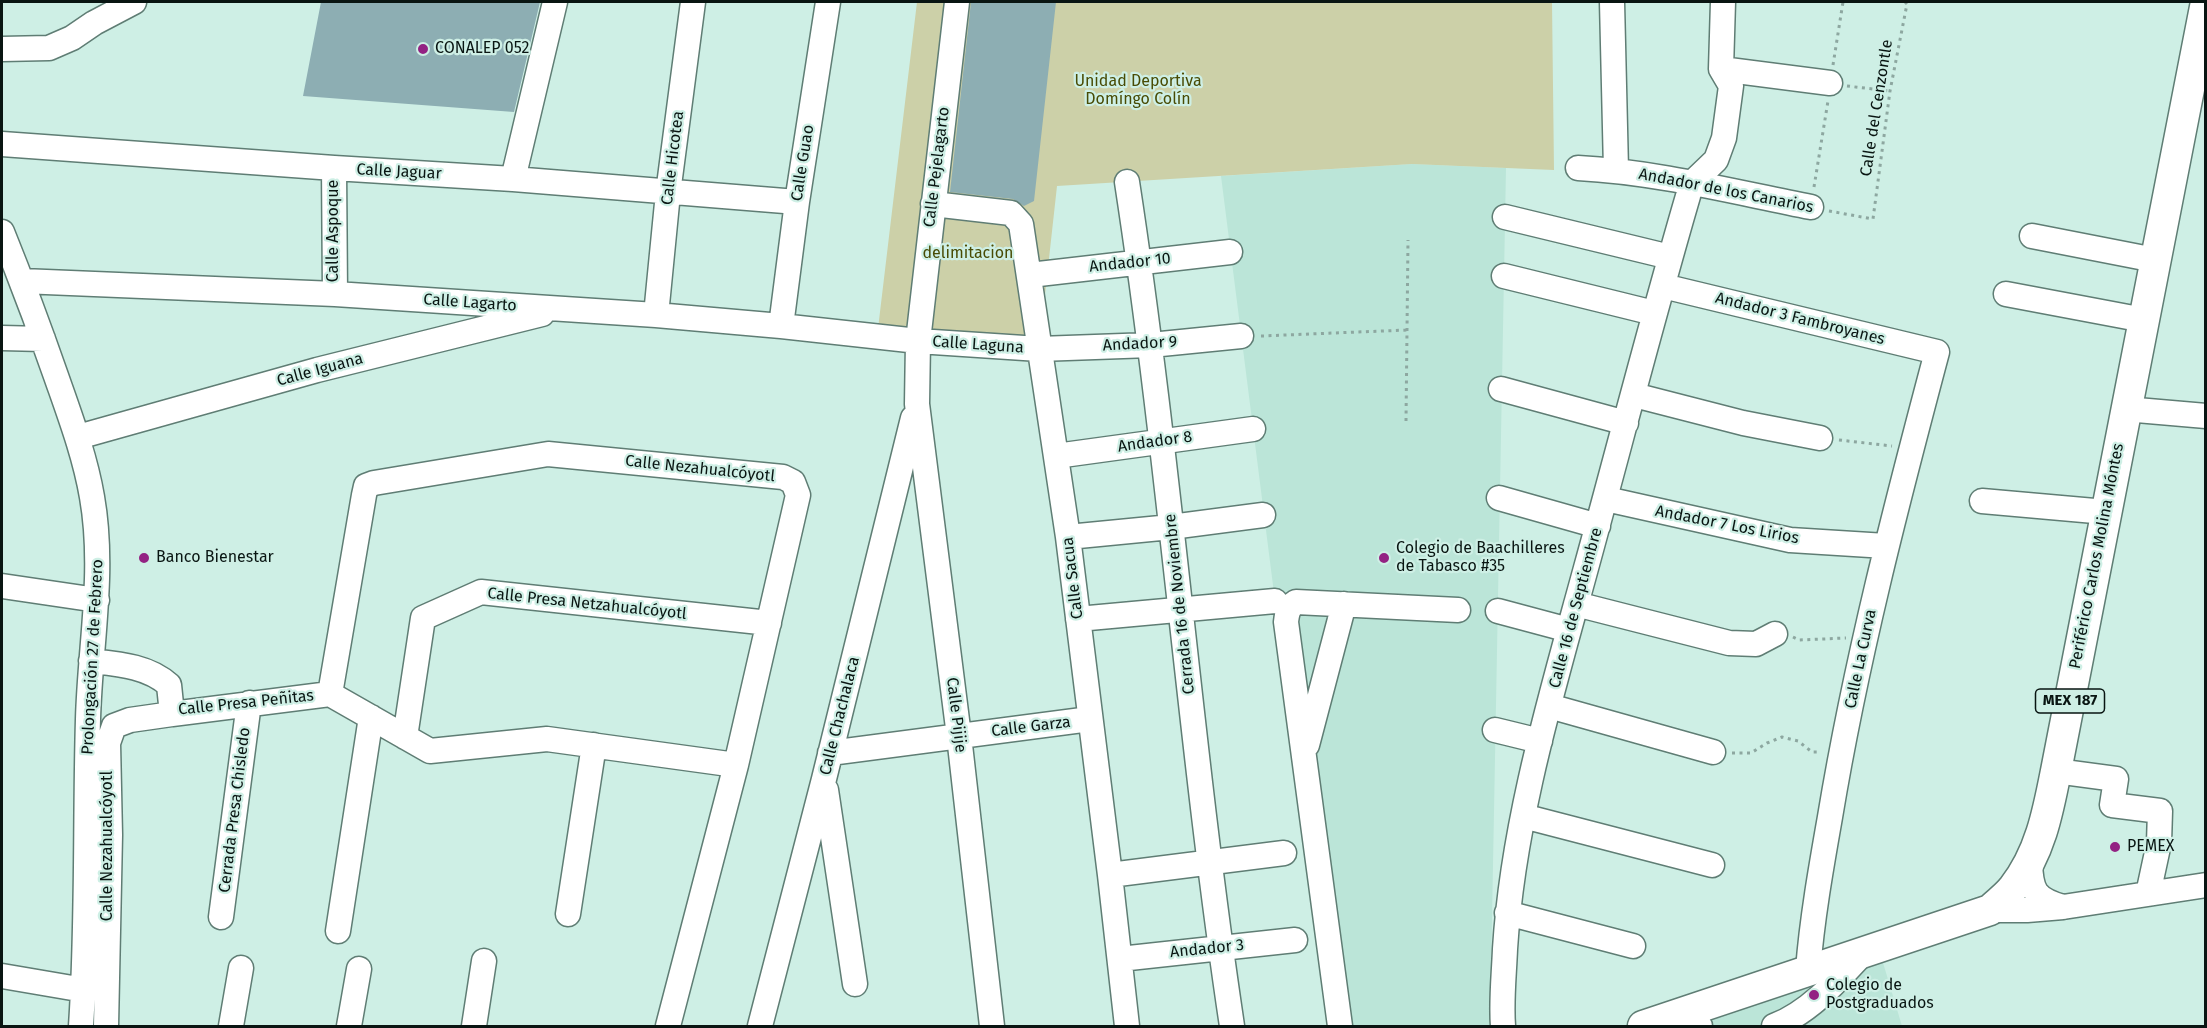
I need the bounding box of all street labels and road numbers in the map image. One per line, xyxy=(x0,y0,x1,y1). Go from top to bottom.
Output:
street label: Calle del Cenzontle xyxy=(1857,38,1897,178)
street label: Calle Pejelagarto xyxy=(920,106,954,228)
street label: Calle Hicotea xyxy=(658,110,688,206)
street label: Calle Guao xyxy=(787,123,819,203)
street label: Calle Jaguar xyxy=(356,160,442,184)
street label: Andador de los Canarios xyxy=(1637,165,1815,217)
street label: Calle Aspoque xyxy=(324,180,344,282)
street label: Andador 10 xyxy=(1088,249,1172,277)
street label: Andador 3 Fambroyanes xyxy=(1713,289,1887,349)
street label: Calle Lagarto xyxy=(423,290,517,316)
street label: Calle Laguna xyxy=(932,332,1024,358)
street label: Andador 9 xyxy=(1102,332,1178,356)
street label: Calle Iguana xyxy=(275,349,365,391)
street label: Andador 8 xyxy=(1117,427,1193,457)
street label: Periférico Carlos Molina Móntes xyxy=(2066,442,2128,670)
street label: Calle Nezahualcóyotl xyxy=(624,452,776,486)
street label: Andador 7 Los Lirios xyxy=(1653,502,1801,548)
street label: Cerrada 16 de Noviembre xyxy=(1161,513,1199,695)
street label: Calle 16 de Septiembre xyxy=(1545,526,1607,690)
street label: Calle Sacua xyxy=(1058,536,1088,620)
street label: Prolongación 27 de Febrero xyxy=(78,559,108,755)
street label: Calle Presa Netzahualcóyotl xyxy=(487,584,687,624)
street label: Calle La Curva xyxy=(1841,608,1881,710)
street label: Calle Chachalaca xyxy=(816,655,864,777)
street label: Calle Pijije xyxy=(942,676,970,754)
street label: Calle Presa Peñitas xyxy=(177,686,315,720)
road number: MEX 187 xyxy=(2036,689,2104,713)
street label: Calle Garza xyxy=(990,713,1072,741)
street label: Cerrada Presa Chisledo xyxy=(215,726,255,894)
street label: Calle Nezahualcóyotl xyxy=(98,771,118,921)
street label: Andador 3 xyxy=(1169,936,1245,962)

